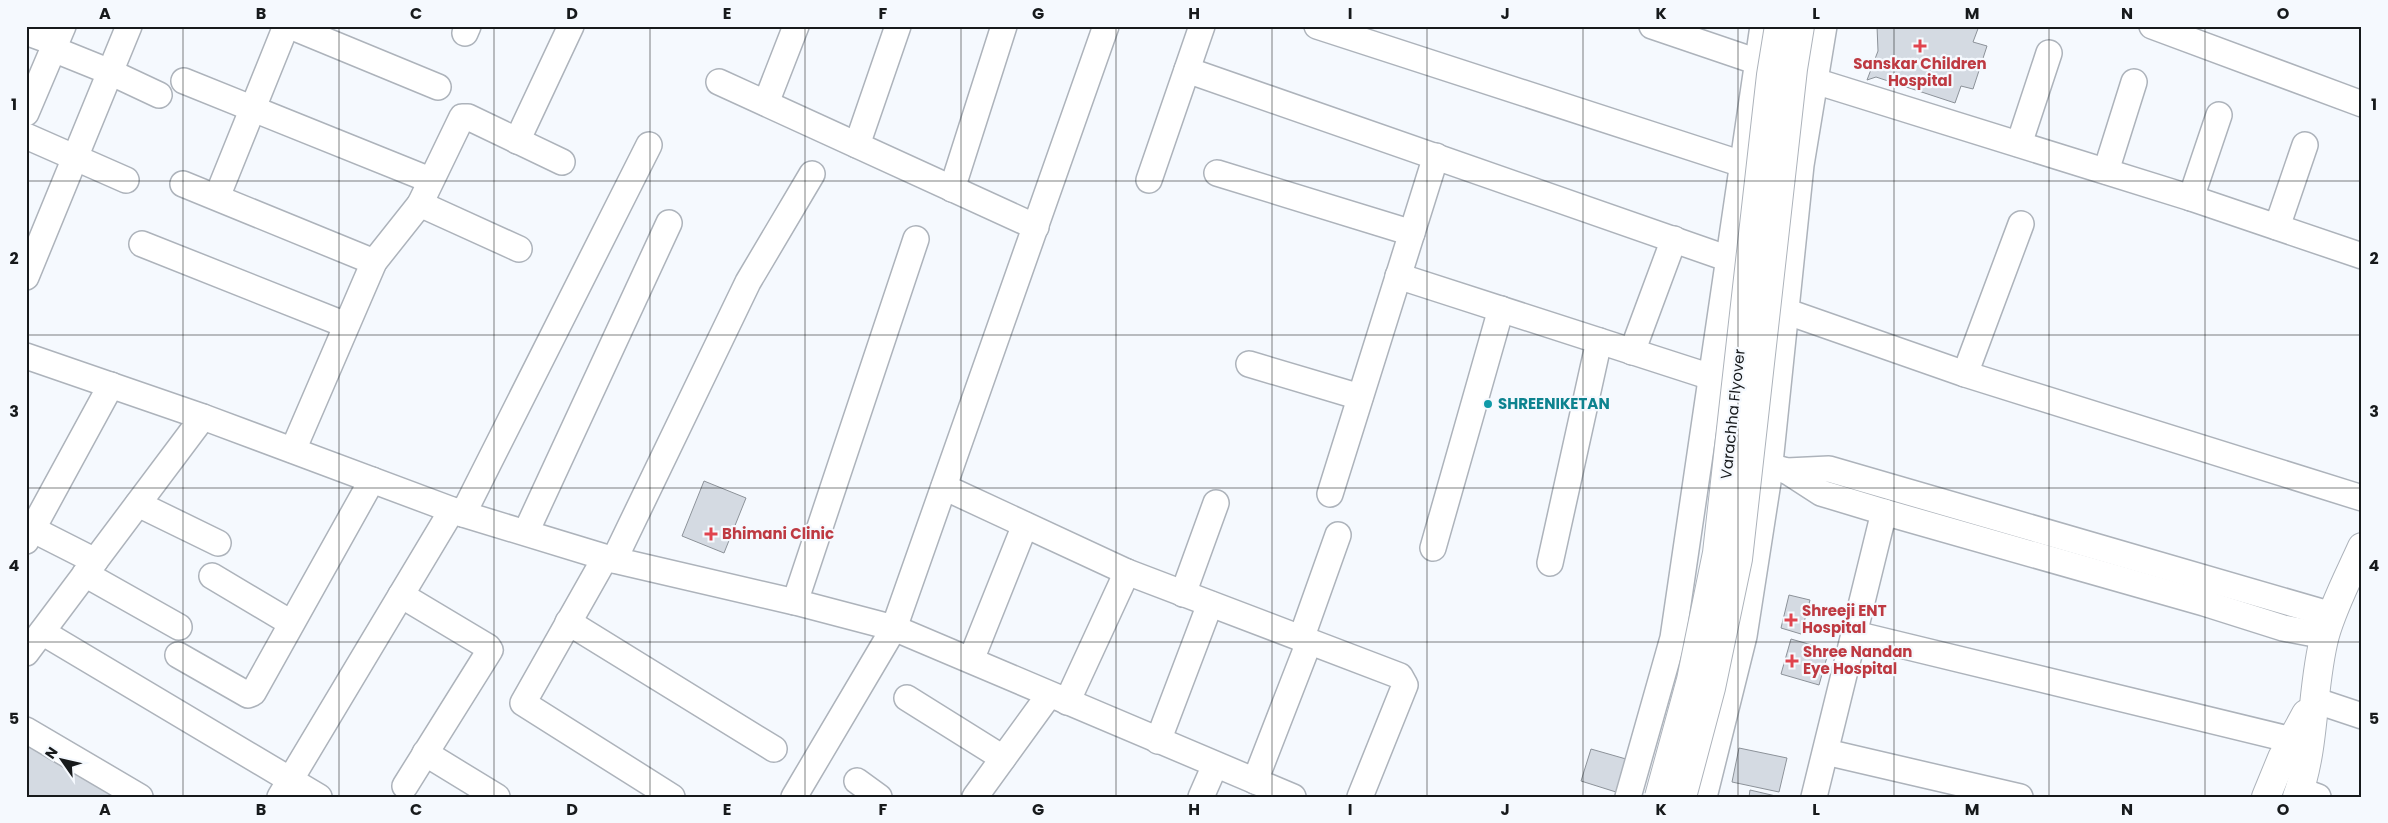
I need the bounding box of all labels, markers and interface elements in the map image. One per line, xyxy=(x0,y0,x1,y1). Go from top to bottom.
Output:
text: A xyxy=(99,2,111,25)
text: B xyxy=(256,2,266,25)
text: C xyxy=(410,2,422,25)
text: D xyxy=(566,2,578,25)
text: E xyxy=(723,2,731,25)
text: F xyxy=(879,2,888,25)
text: G xyxy=(1032,2,1044,25)
text: H xyxy=(1188,2,1200,25)
text: I xyxy=(1348,2,1352,25)
text: J xyxy=(1500,2,1510,25)
text: K xyxy=(1655,2,1667,25)
text: L xyxy=(1812,2,1820,25)
text: M xyxy=(1965,2,1979,25)
text: N xyxy=(2121,2,2133,25)
text: O xyxy=(2277,2,2290,25)
marker: Sanskar Children Hospital xyxy=(1913,39,1927,53)
place label: Sanskar Children Hospital xyxy=(1853,53,1987,91)
text: 1 xyxy=(11,93,17,116)
text: 1 xyxy=(2371,93,2377,116)
text: 2 xyxy=(9,247,19,270)
text: 2 xyxy=(2369,247,2379,270)
street label: Varachha Flyover xyxy=(1715,347,1750,480)
place label: SHREENIKETAN xyxy=(1498,393,1610,414)
marker: SHREENIKETAN xyxy=(1482,398,1494,410)
text: 3 xyxy=(9,400,19,423)
text: 3 xyxy=(2369,400,2379,423)
place label: Bhimani Clinic xyxy=(722,523,834,544)
marker: Bhimani Clinic xyxy=(704,527,718,541)
text: 4 xyxy=(9,554,20,577)
text: 4 xyxy=(2369,554,2380,577)
place label: Shreeji ENT Hospital xyxy=(1802,600,1887,638)
marker: Shreeji ENT Hospital xyxy=(1784,613,1798,627)
place label: Shree Nandan Eye Hospital xyxy=(1803,641,1912,679)
marker: Shree Nandan Eye Hospital xyxy=(1785,654,1799,668)
text: 5 xyxy=(9,707,19,730)
text: 5 xyxy=(2369,707,2379,730)
north arrow xyxy=(38,736,88,786)
text: N xyxy=(40,743,62,763)
text: A xyxy=(99,798,111,821)
text: B xyxy=(256,798,266,821)
text: C xyxy=(410,798,422,821)
text: D xyxy=(566,798,578,821)
text: E xyxy=(723,798,731,821)
text: F xyxy=(879,798,888,821)
text: G xyxy=(1032,798,1044,821)
text: H xyxy=(1188,798,1200,821)
text: I xyxy=(1348,798,1352,821)
text: J xyxy=(1500,798,1510,821)
text: K xyxy=(1655,798,1667,821)
text: L xyxy=(1812,798,1820,821)
text: M xyxy=(1965,798,1979,821)
text: N xyxy=(2121,798,2133,821)
text: O xyxy=(2277,798,2290,821)

